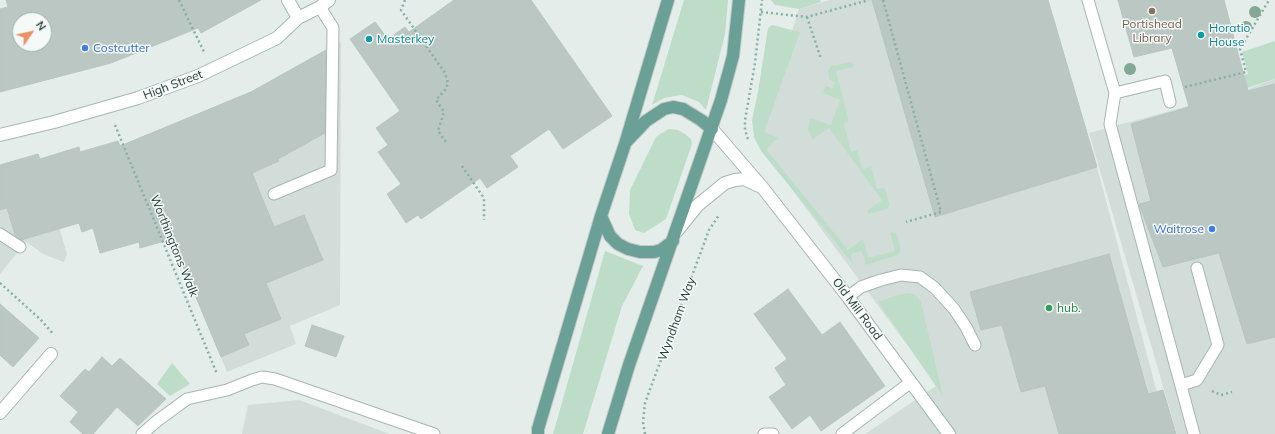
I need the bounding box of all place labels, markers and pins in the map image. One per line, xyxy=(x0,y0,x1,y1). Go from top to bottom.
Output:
marker: Portishead Library xyxy=(1147,6,1157,16)
place label: Portishead Library xyxy=(1122,17,1182,45)
place label: Horatio House xyxy=(1209,21,1250,49)
marker: Horatio House xyxy=(1196,30,1206,40)
place label: Masterkey xyxy=(377,32,434,46)
marker: Masterkey xyxy=(364,34,374,44)
place label: Costcutter xyxy=(93,41,150,55)
marker: Costcutter xyxy=(80,43,90,53)
place label: Waitrose xyxy=(1153,222,1204,236)
marker: Waitrose xyxy=(1207,224,1217,234)
place label: hub. xyxy=(1057,301,1081,315)
marker: hub. xyxy=(1044,303,1054,313)

